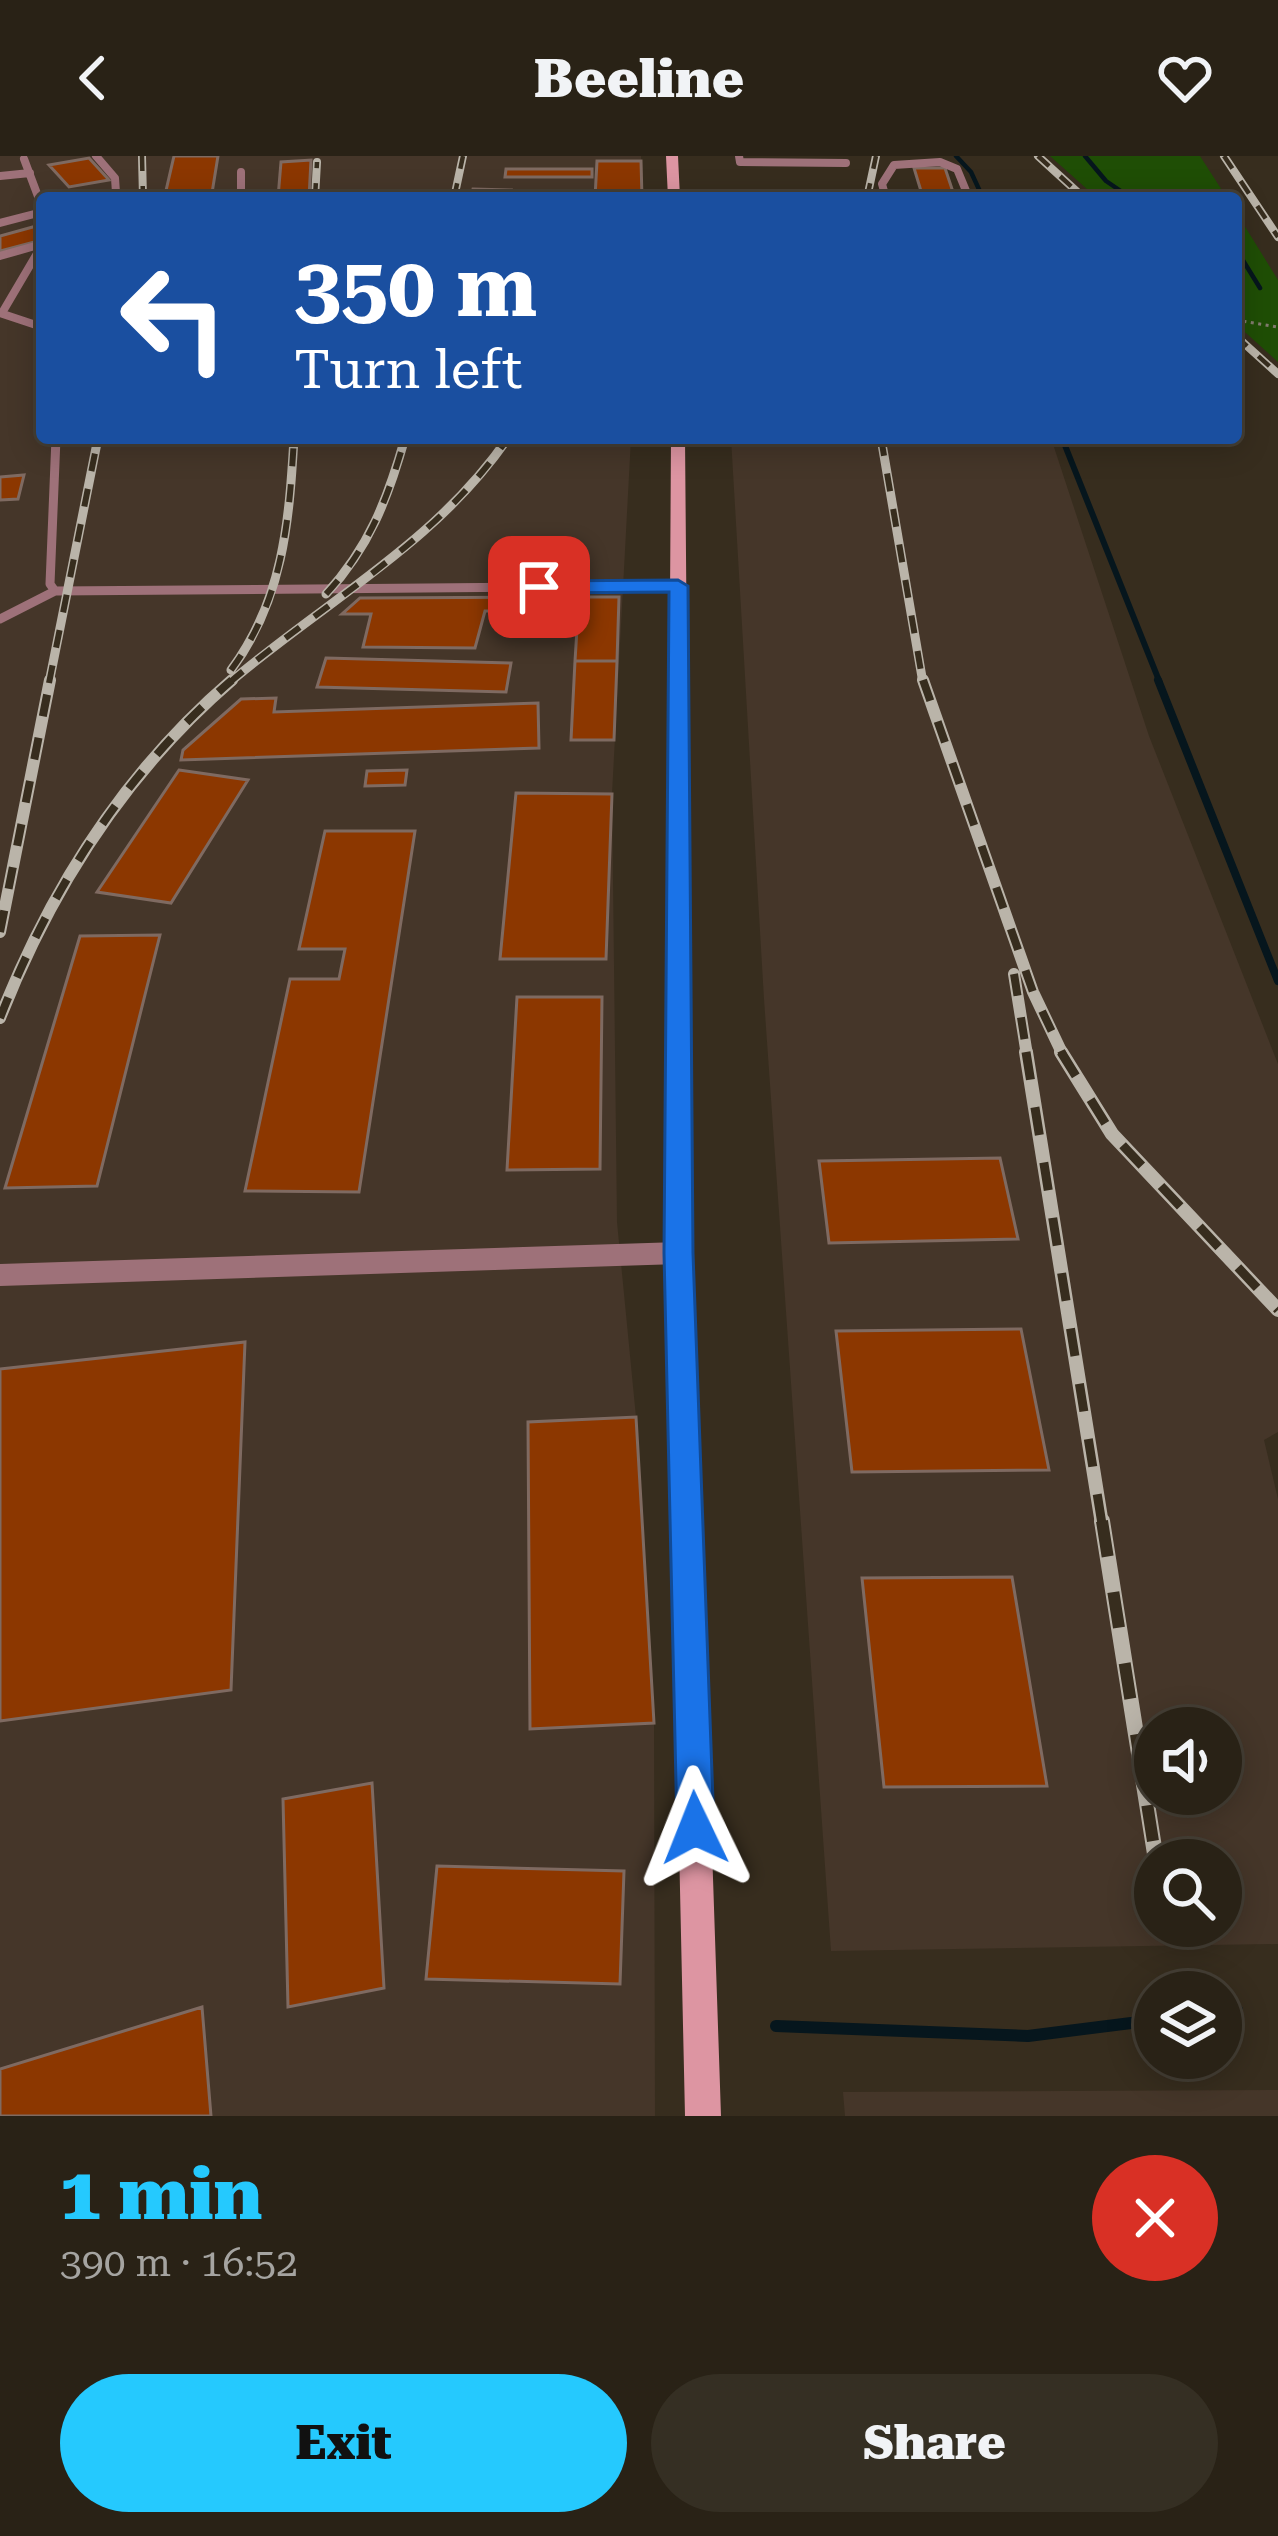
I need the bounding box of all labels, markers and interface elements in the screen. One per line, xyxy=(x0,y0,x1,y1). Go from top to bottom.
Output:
icon: back xyxy=(60,45,126,111)
icon: heart xyxy=(1152,45,1218,111)
text: Beeline xyxy=(534,47,744,110)
text: 350 m xyxy=(294,238,537,336)
icon: left xyxy=(96,240,252,396)
text: Turn left xyxy=(294,338,522,401)
pin xyxy=(488,536,590,638)
icon: arrive xyxy=(506,554,572,620)
map controls xyxy=(1134,1707,1242,2079)
button: sound xyxy=(1134,1707,1242,1815)
position arrow xyxy=(632,1765,758,1891)
button: search xyxy=(1134,1839,1242,1947)
button: layers xyxy=(1134,1971,1242,2079)
text: 1 min xyxy=(60,2152,262,2237)
button: close xyxy=(1092,2155,1218,2281)
text: 390 m · 16:52 xyxy=(60,2240,298,2286)
button: Exit xyxy=(60,2374,627,2512)
button: Share xyxy=(651,2374,1218,2512)

